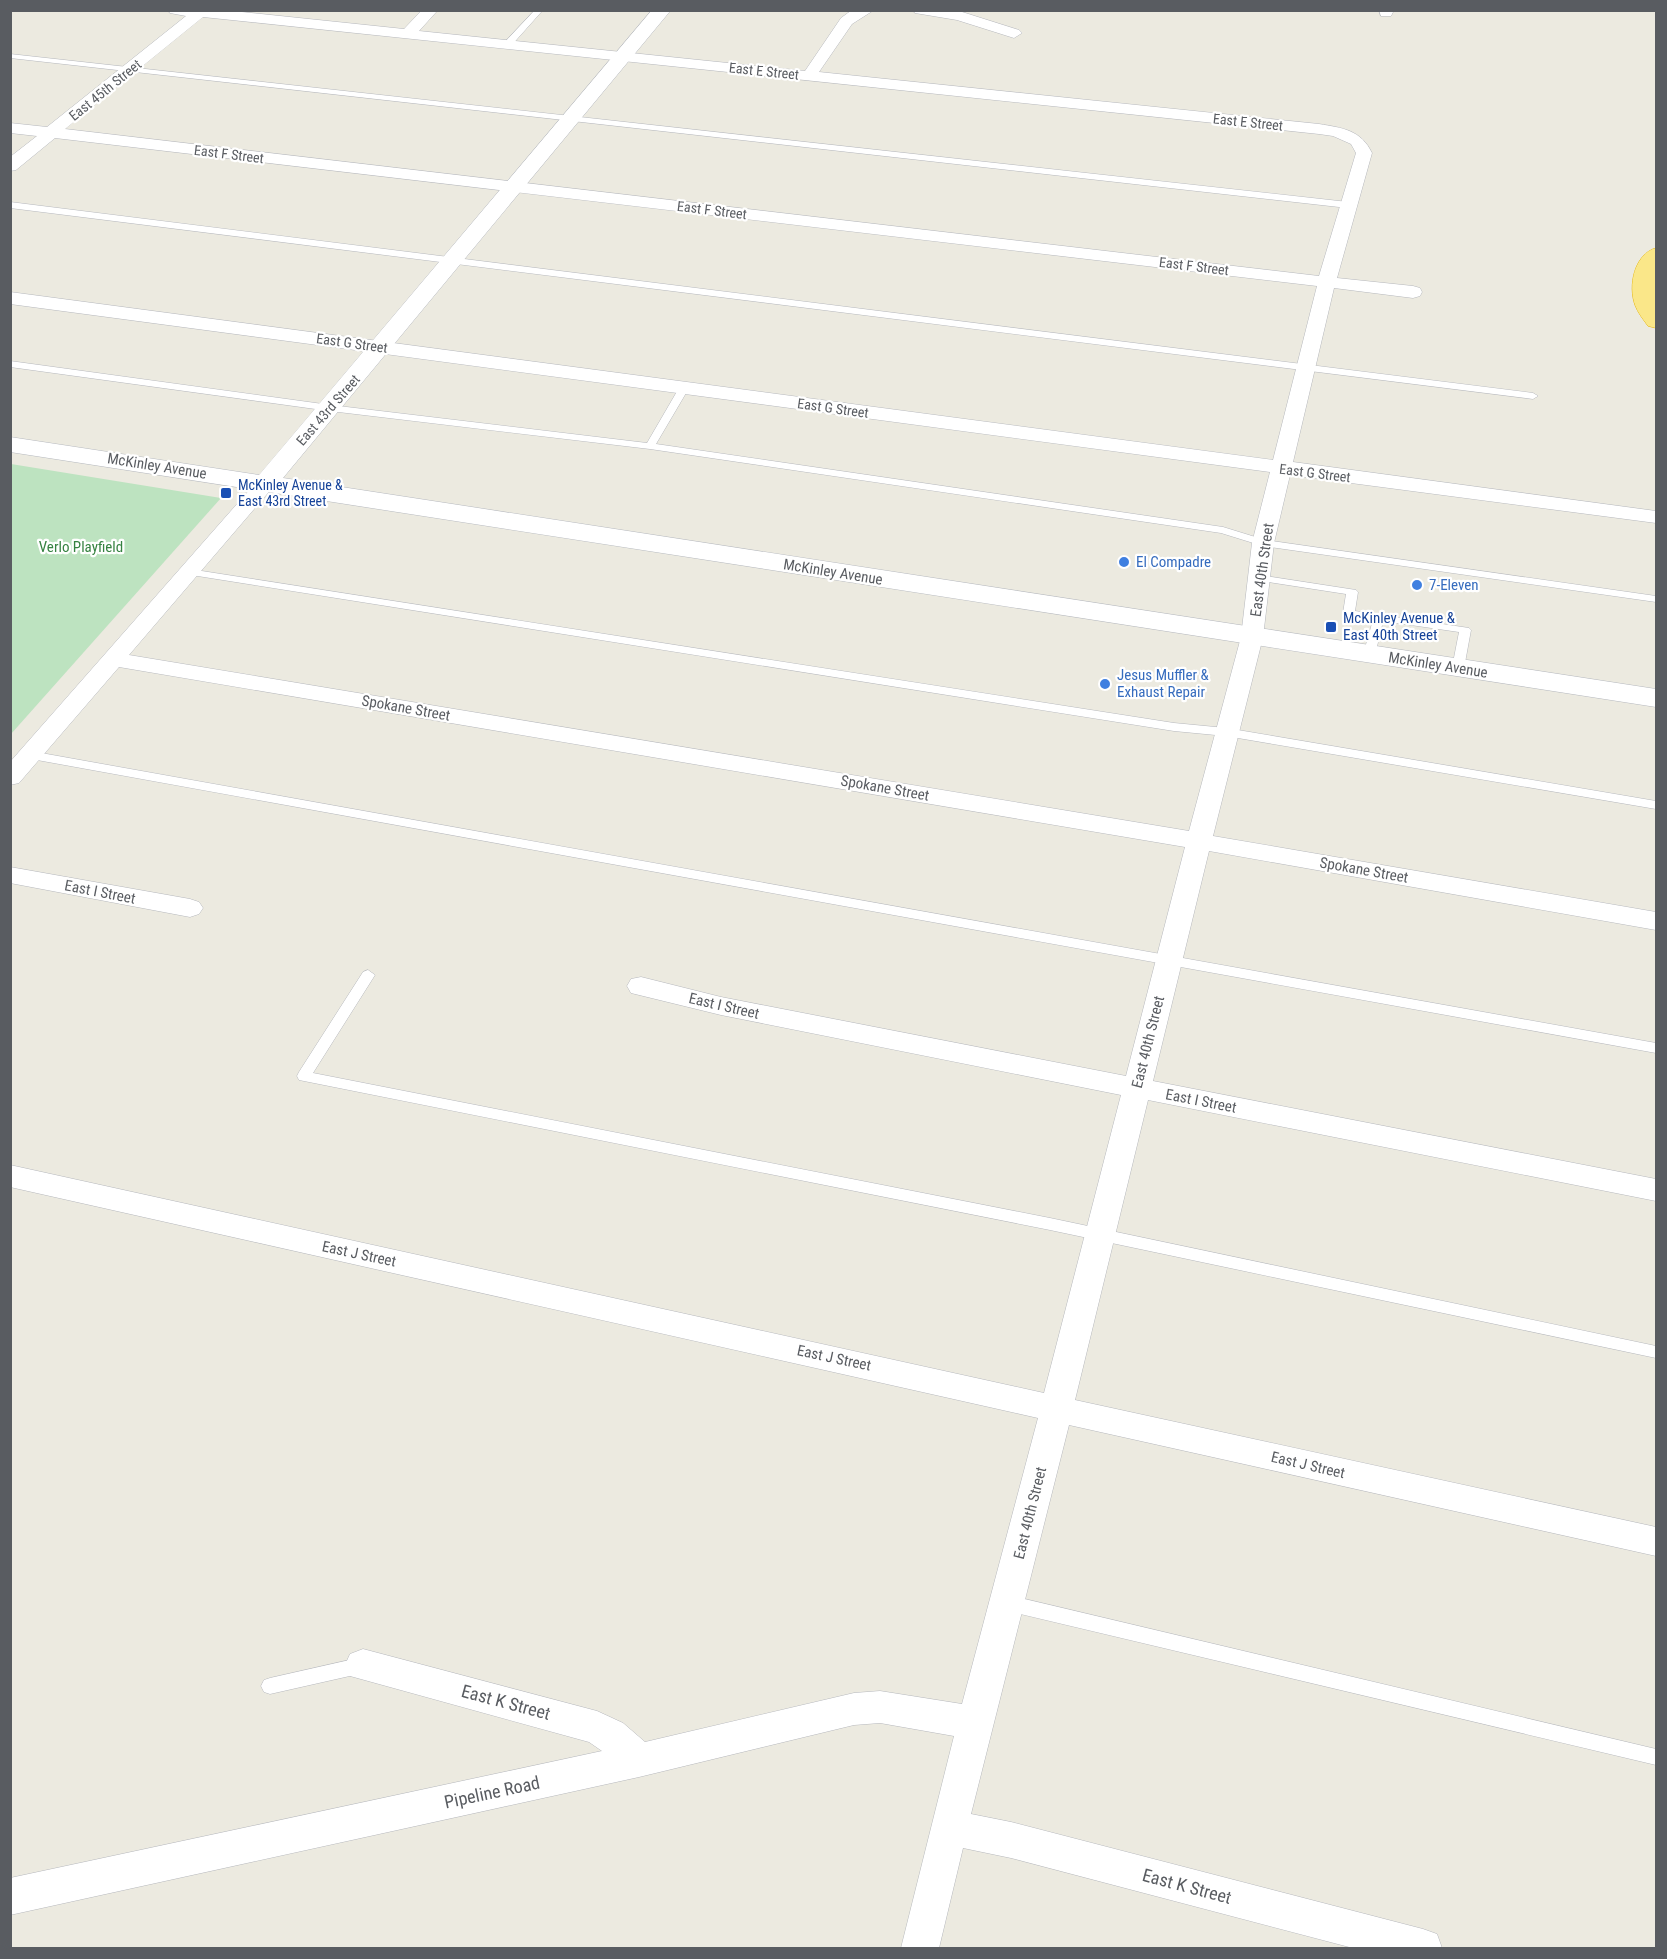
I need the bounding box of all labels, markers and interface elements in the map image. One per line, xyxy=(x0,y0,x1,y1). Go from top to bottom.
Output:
street label: East 45th Street xyxy=(66,56,144,124)
street label: East E Street xyxy=(728,59,800,83)
street label: East E Street xyxy=(1212,110,1284,134)
street label: East F Street xyxy=(193,142,265,166)
street label: East F Street xyxy=(676,198,748,222)
street label: East F Street xyxy=(1158,254,1230,278)
street label: East G Street xyxy=(315,330,389,356)
street label: East 43rd Street xyxy=(293,371,363,449)
street label: East G Street xyxy=(796,395,870,421)
street label: McKinley Avenue xyxy=(106,449,208,483)
street label: East G Street xyxy=(1278,461,1352,485)
place label: McKinley Avenue & East 43rd Street xyxy=(238,477,343,509)
marker: McKinley Avenue & East 43rd Street xyxy=(219,486,233,500)
street label: East 40th Street xyxy=(1247,522,1277,618)
park label: Verlo Playfield xyxy=(39,538,123,556)
place label: El Compadre xyxy=(1136,553,1211,571)
street label: McKinley Avenue xyxy=(782,555,884,589)
marker: El Compadre xyxy=(1117,555,1131,569)
place label: 7-Eleven xyxy=(1429,576,1479,594)
marker: 7-Eleven xyxy=(1410,578,1424,592)
place label: McKinley Avenue & East 40th Street xyxy=(1343,609,1456,644)
marker: McKinley Avenue & East 40th Street xyxy=(1324,620,1338,634)
street label: McKinley Avenue xyxy=(1387,648,1489,682)
place label: Jesus Muffler & Exhaust Repair xyxy=(1117,666,1209,701)
marker: Jesus Muffler & Exhaust Repair xyxy=(1098,677,1112,691)
street label: Spokane Street xyxy=(360,691,452,725)
street label: Spokane Street xyxy=(839,771,931,805)
street label: Spokane Street xyxy=(1318,853,1410,887)
street label: East I Street xyxy=(63,876,137,908)
street label: East I Street xyxy=(687,989,761,1023)
street label: East 40th Street xyxy=(1128,994,1168,1090)
street label: East I Street xyxy=(1164,1085,1238,1117)
street label: East J Street xyxy=(320,1237,398,1271)
street label: East J Street xyxy=(795,1341,873,1375)
street label: East J Street xyxy=(1269,1448,1347,1482)
street label: East 40th Street xyxy=(1010,1465,1050,1561)
street label: East K Street xyxy=(459,1680,553,1724)
street label: Pipeline Road xyxy=(442,1772,542,1812)
street label: East K Street xyxy=(1140,1864,1234,1908)

